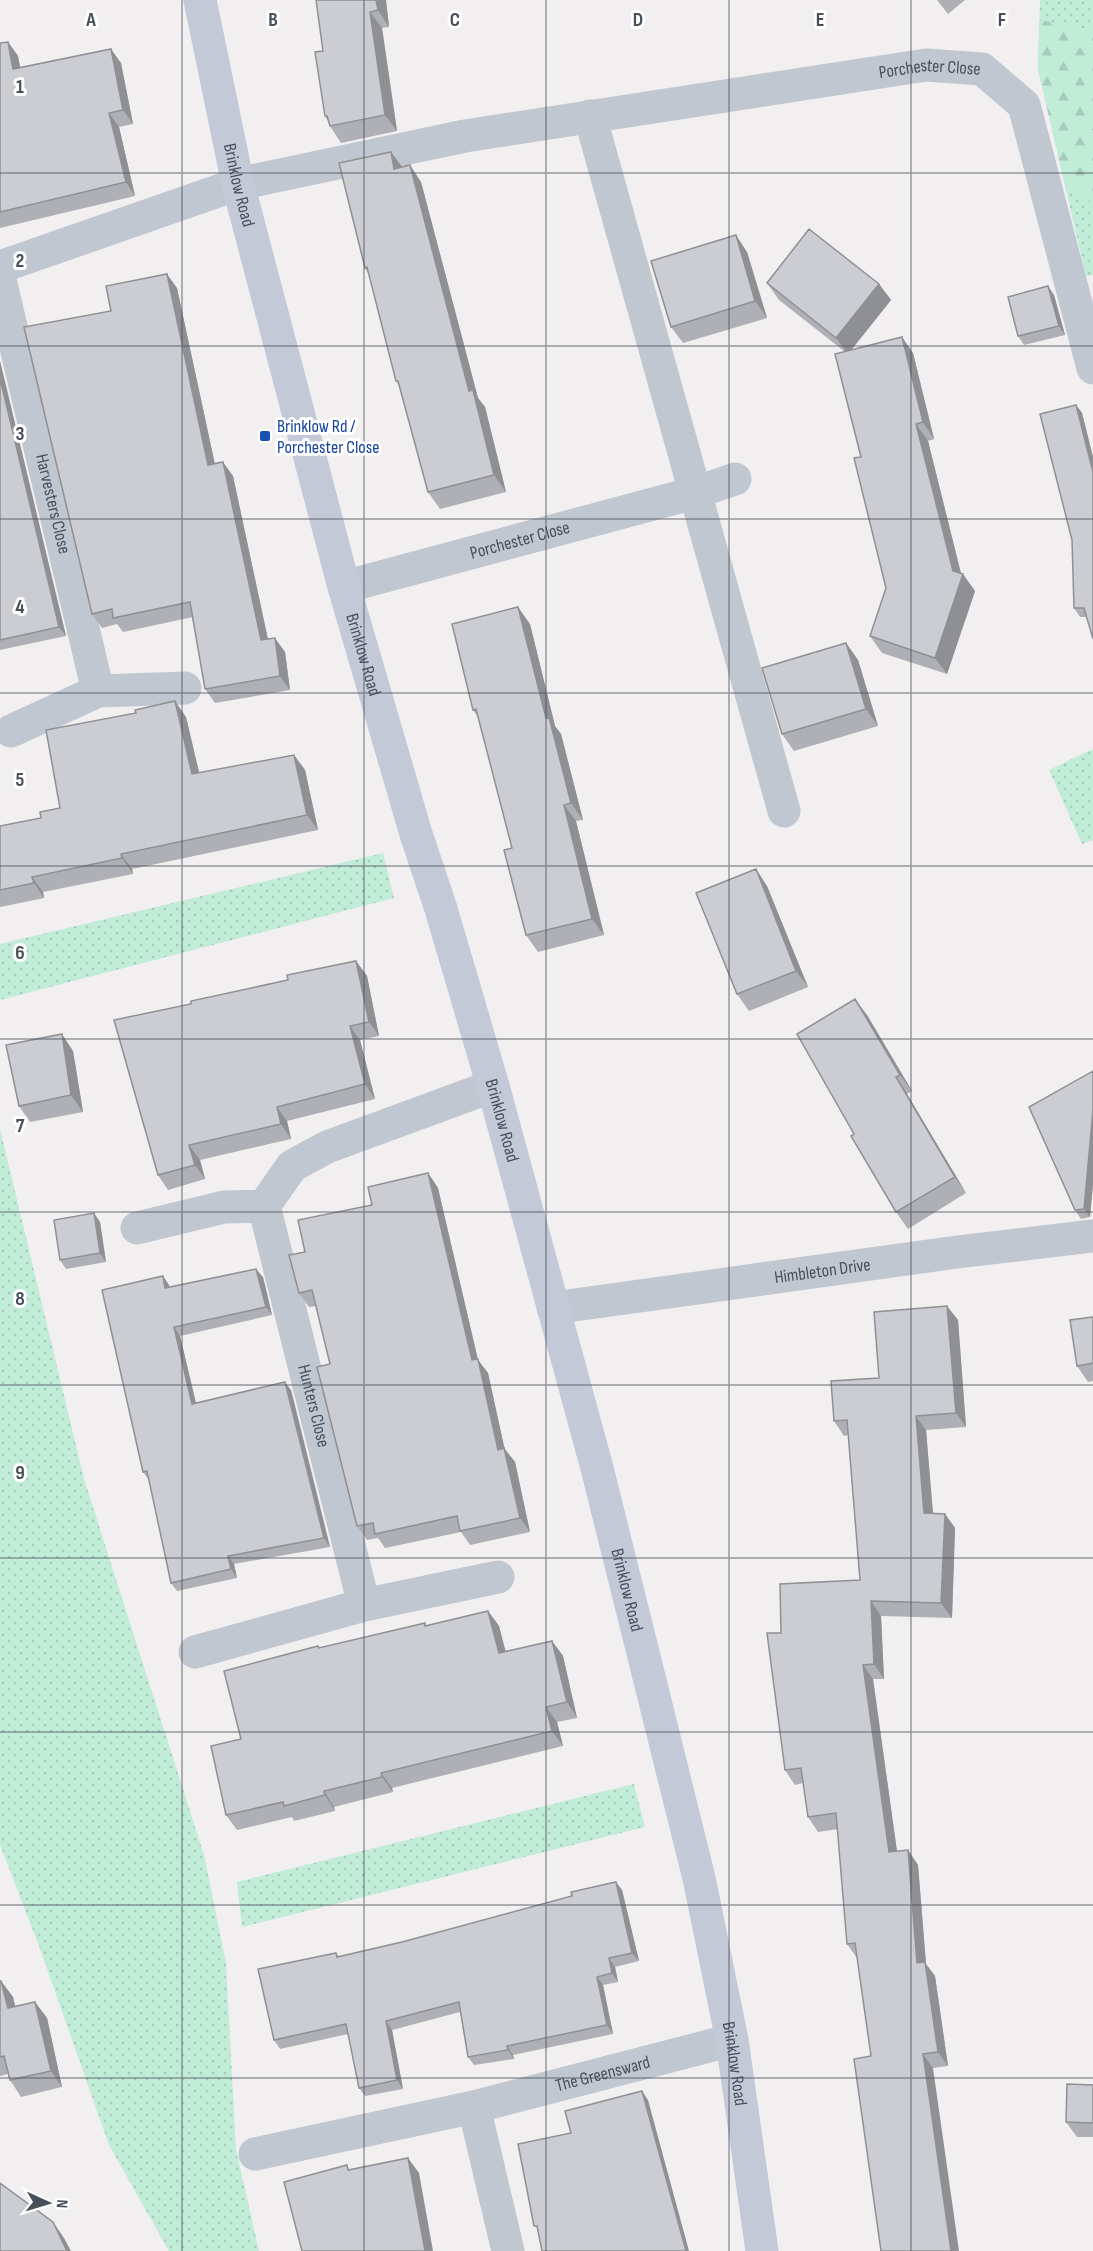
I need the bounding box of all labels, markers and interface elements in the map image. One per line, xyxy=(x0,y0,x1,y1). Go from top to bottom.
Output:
text: A xyxy=(85,8,96,32)
text: B xyxy=(268,8,278,32)
text: C xyxy=(450,8,460,32)
text: D xyxy=(633,8,643,32)
text: E xyxy=(816,8,824,32)
text: F xyxy=(998,8,1006,32)
street label: Porchester Close xyxy=(877,54,981,83)
text: 1 xyxy=(16,75,24,99)
street label: Brinklow Road xyxy=(219,141,259,229)
text: 2 xyxy=(16,249,24,273)
place label: Brinklow Rd / Porchester Close xyxy=(277,416,379,458)
text: 3 xyxy=(16,422,25,446)
marker: Brinklow Rd / Porchester Close xyxy=(258,429,272,443)
street label: Harvesters Close xyxy=(31,452,75,556)
street label: Porchester Close xyxy=(468,516,572,563)
text: 4 xyxy=(15,595,25,619)
street label: Brinklow Road xyxy=(342,611,386,698)
text: 5 xyxy=(16,768,25,792)
text: 6 xyxy=(15,941,25,965)
street label: Brinklow Road xyxy=(481,1076,524,1164)
text: 7 xyxy=(16,1114,25,1138)
street label: Himbleton Drive xyxy=(773,1254,872,1288)
text: 8 xyxy=(15,1287,25,1311)
street label: Hunters Close xyxy=(294,1362,335,1449)
text: 9 xyxy=(15,1461,25,1485)
street label: Brinklow Road xyxy=(607,1546,648,1634)
street label: Brinklow Road xyxy=(718,2020,752,2107)
street label: The Greensward xyxy=(553,2051,652,2096)
north arrow xyxy=(18,2173,78,2233)
text: N xyxy=(52,2199,71,2209)

